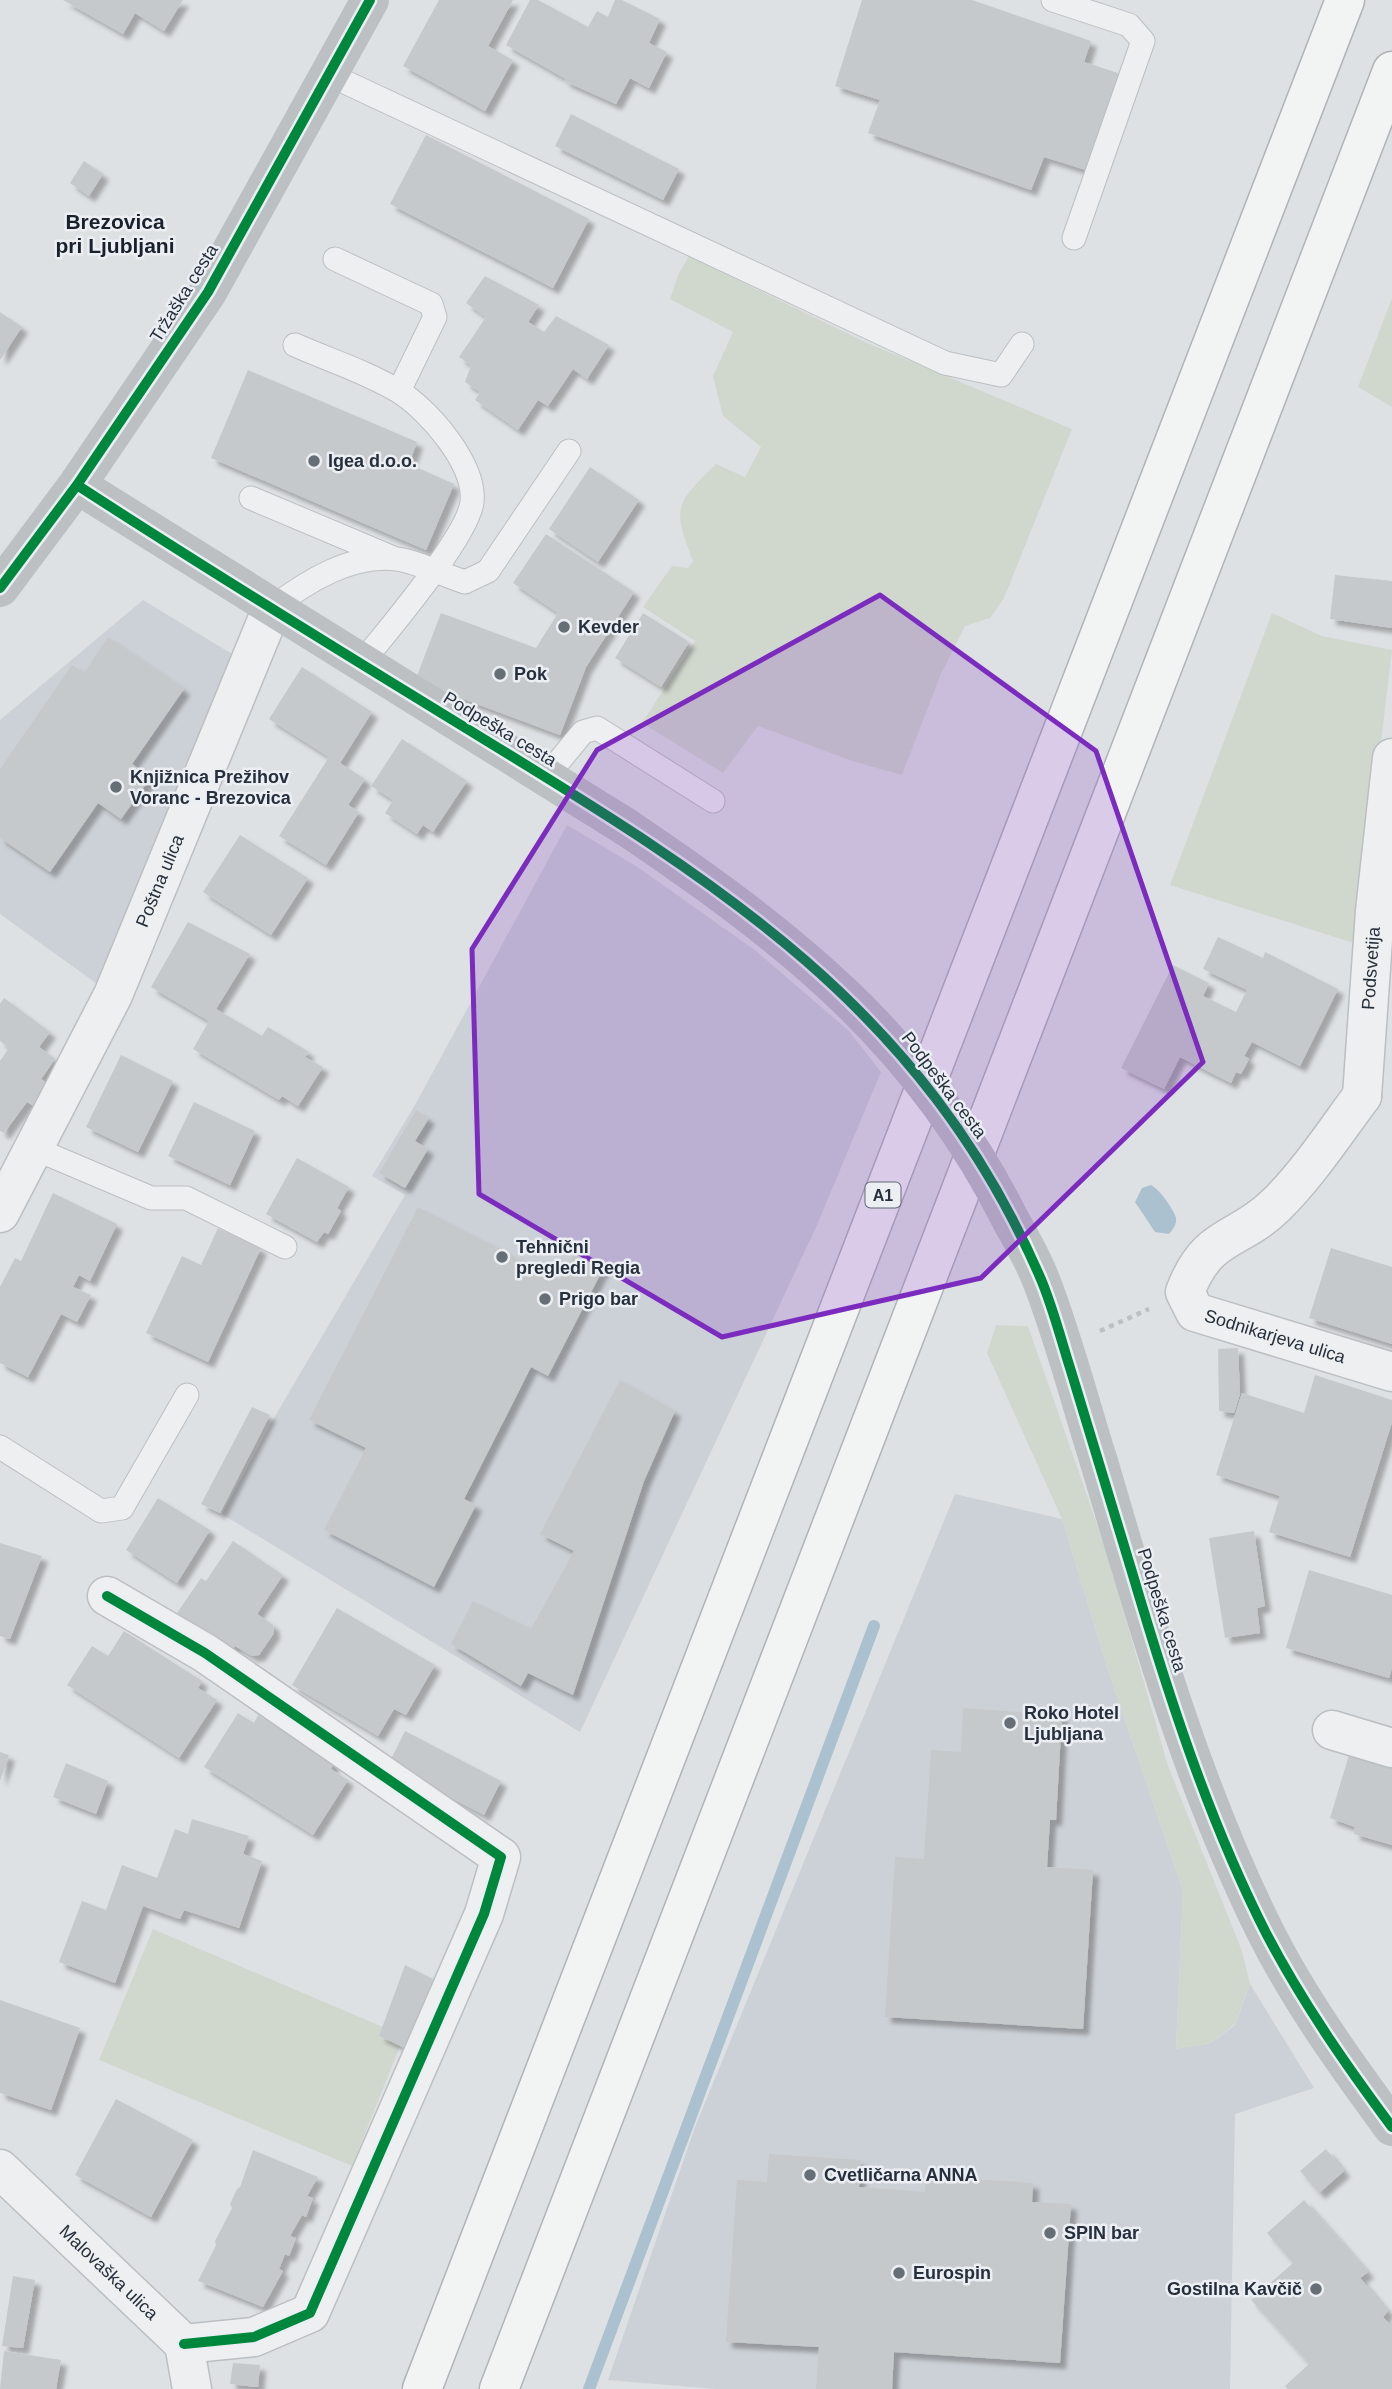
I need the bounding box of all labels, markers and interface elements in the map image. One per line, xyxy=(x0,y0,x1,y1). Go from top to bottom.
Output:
district label: Brezovica pri Ljubljani xyxy=(56,210,175,257)
street label: Tržaška cesta xyxy=(146,240,223,346)
place label: Igea d.o.o. xyxy=(328,451,417,471)
marker: Igea d.o.o. xyxy=(306,453,322,469)
place label: Kevder xyxy=(578,617,639,637)
marker: Kevder xyxy=(556,619,572,635)
place label: Pok xyxy=(514,664,548,684)
marker: Pok xyxy=(492,666,508,682)
street label: Podpeška cesta xyxy=(440,687,561,771)
place label: Knjižnica Prežihov Voranc - Brezovica xyxy=(130,767,292,808)
marker: Knjižnica Prežihov Voranc - Brezovica xyxy=(108,779,124,795)
street label: Poštna ulica xyxy=(132,831,188,930)
street label: Podsvetija xyxy=(1358,925,1384,1010)
street label: Podpeška cesta xyxy=(897,1028,991,1143)
road number: A1 xyxy=(866,1182,900,1208)
place label: Tehnični pregledi Regia xyxy=(516,1237,641,1278)
marker: Tehnični pregledi Regia xyxy=(494,1249,510,1265)
place label: Prigo bar xyxy=(559,1289,638,1309)
marker: Prigo bar xyxy=(537,1291,553,1307)
street label: Sodnikarjeva ulica xyxy=(1202,1306,1349,1368)
street label: Podpeška cesta xyxy=(1134,1546,1191,1675)
place label: Roko Hotel Ljubljana xyxy=(1024,1703,1119,1744)
marker: Roko Hotel Ljubljana xyxy=(1002,1715,1018,1731)
place label: Cvetličarna ANNA xyxy=(824,2165,977,2185)
marker: Cvetličarna ANNA xyxy=(802,2167,818,2183)
street label: Malovaška ulica xyxy=(55,2221,163,2324)
place label: SPIN bar xyxy=(1064,2223,1139,2243)
marker: SPIN bar xyxy=(1042,2225,1058,2241)
place label: Eurospin xyxy=(913,2263,991,2283)
marker: Eurospin xyxy=(891,2265,907,2281)
place label: Gostilna Kavčič xyxy=(1167,2279,1302,2299)
marker: Gostilna Kavčič xyxy=(1308,2281,1324,2297)

